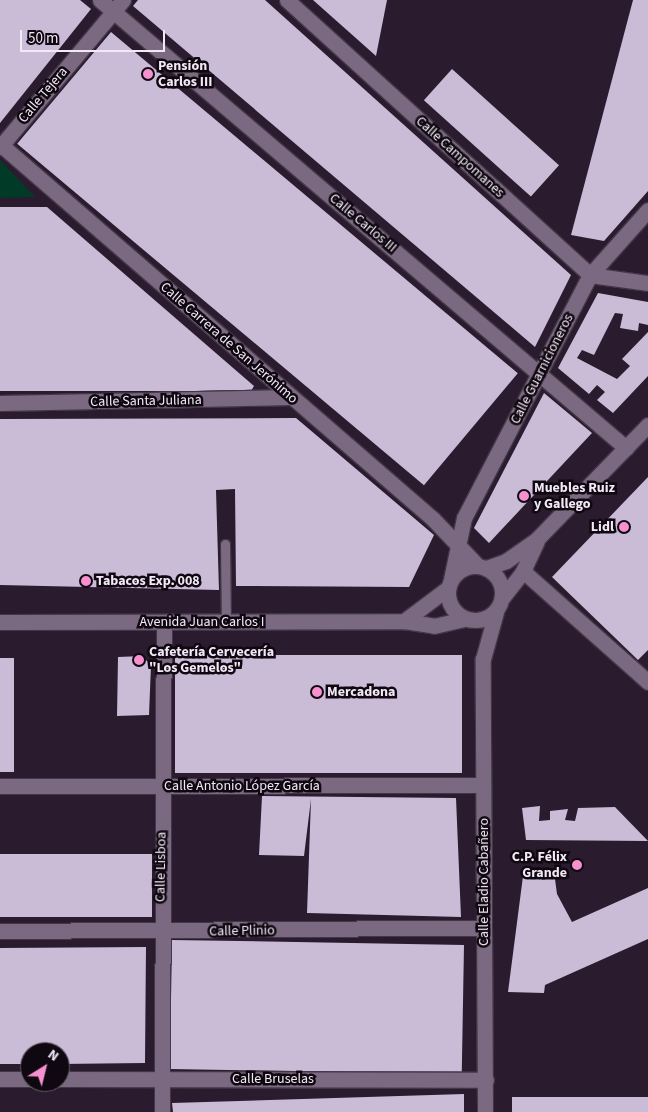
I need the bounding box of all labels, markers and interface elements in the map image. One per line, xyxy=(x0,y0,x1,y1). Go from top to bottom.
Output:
scale bar xyxy=(22,20,168,52)
text: 50 m xyxy=(28,28,58,49)
place label: Pensión Carlos III xyxy=(158,58,212,90)
street label: Calle Tejera xyxy=(15,64,71,126)
marker: Pensión Carlos III xyxy=(142,68,154,80)
street label: Calle Campomanes xyxy=(412,113,508,201)
street label: Calle Carlos III xyxy=(326,190,400,256)
street label: Calle Carrera de San Jerónimo xyxy=(157,279,301,407)
street label: Calle Guarnicioneros xyxy=(507,311,577,427)
street label: Calle Santa Juliana xyxy=(90,392,202,410)
place label: Muebles Ruiz y Gallego xyxy=(534,480,615,512)
marker: Muebles Ruiz y Gallego xyxy=(518,490,530,502)
place label: Lidl xyxy=(591,519,614,535)
marker: Lidl xyxy=(618,521,630,533)
place label: Tabacos Exp. 008 xyxy=(96,573,200,589)
marker: Tabacos Exp. 008 xyxy=(80,575,92,587)
street label: Avenida Juan Carlos I xyxy=(140,614,264,630)
place label: Cafetería Cervecería "Los Gemelos" xyxy=(149,644,274,676)
marker: Cafetería Cervecería "Los Gemelos" xyxy=(133,654,145,666)
place label: Mercadona xyxy=(327,684,395,700)
marker: Mercadona xyxy=(311,686,323,698)
street label: Calle Antonio López García xyxy=(164,778,320,794)
street label: Calle Eladio Cabañero xyxy=(476,818,492,946)
street label: Calle Lisboa xyxy=(152,832,170,902)
place label: C.P. Félix Grande xyxy=(512,849,567,882)
marker: C.P. Félix Grande xyxy=(571,859,583,871)
street label: Calle Plinio xyxy=(209,922,275,940)
north arrow xyxy=(20,1042,70,1092)
text: N xyxy=(44,1045,63,1067)
street label: Calle Bruselas xyxy=(232,1071,314,1087)

